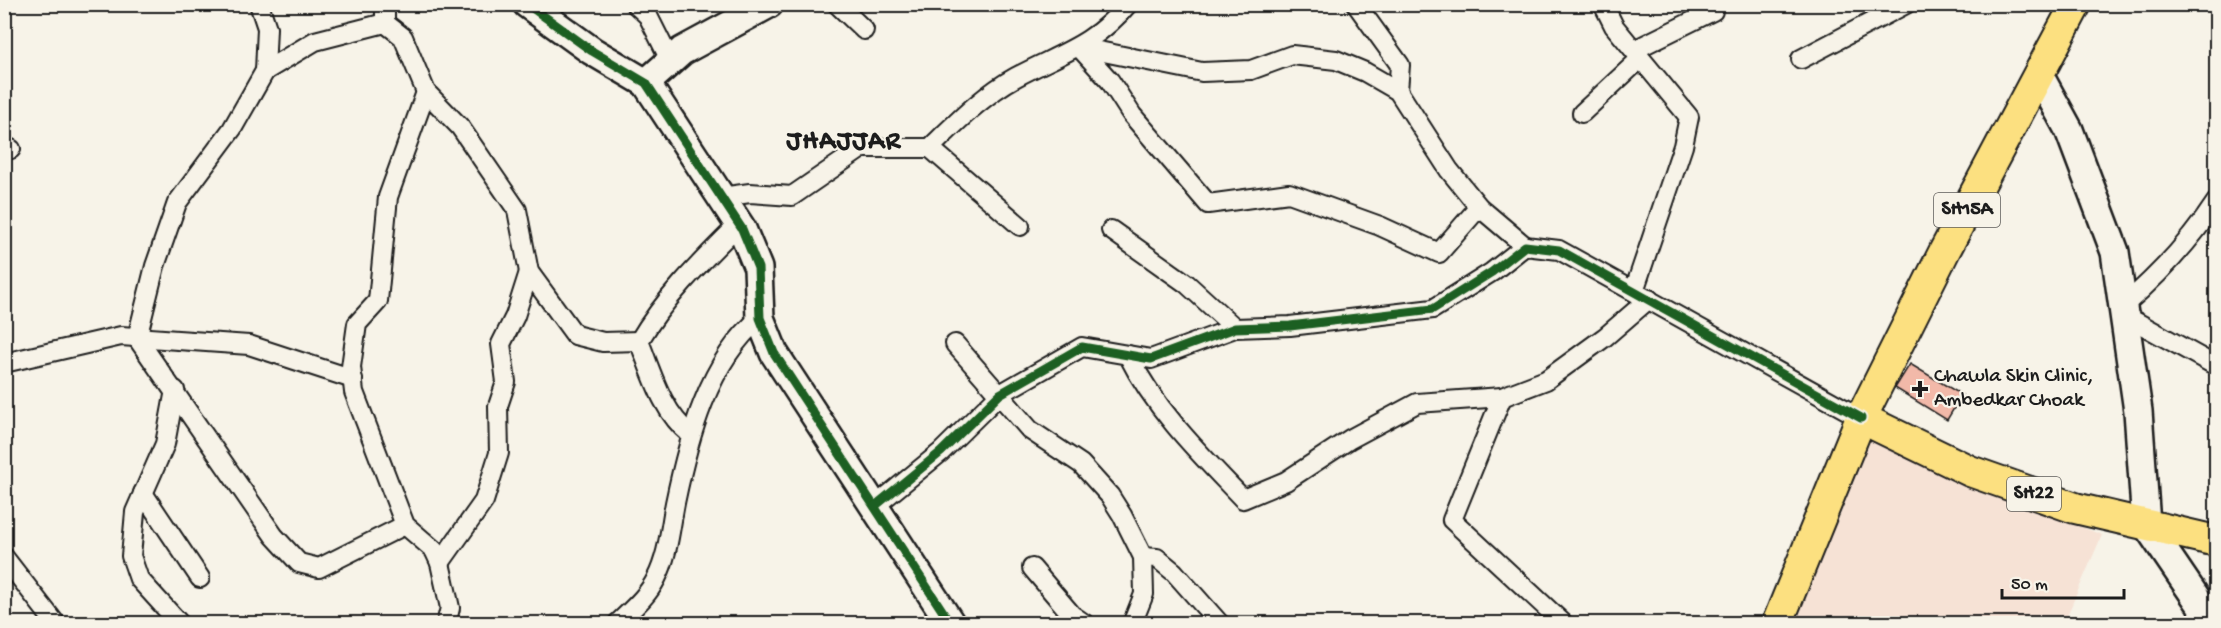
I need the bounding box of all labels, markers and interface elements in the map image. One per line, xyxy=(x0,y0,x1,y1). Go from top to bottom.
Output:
district label: JHAJJAR xyxy=(786,127,902,159)
road number: SH15A xyxy=(1934,193,2000,227)
place label: Chawla Skin Clinic, Ambedkar Choak xyxy=(1934,365,2093,414)
marker: Chawla Skin Clinic, Ambedkar Choak xyxy=(1911,380,1929,398)
road number: SH22 xyxy=(2007,477,2061,511)
scale bar xyxy=(2002,562,2124,600)
text: 50 m xyxy=(2011,575,2048,596)

